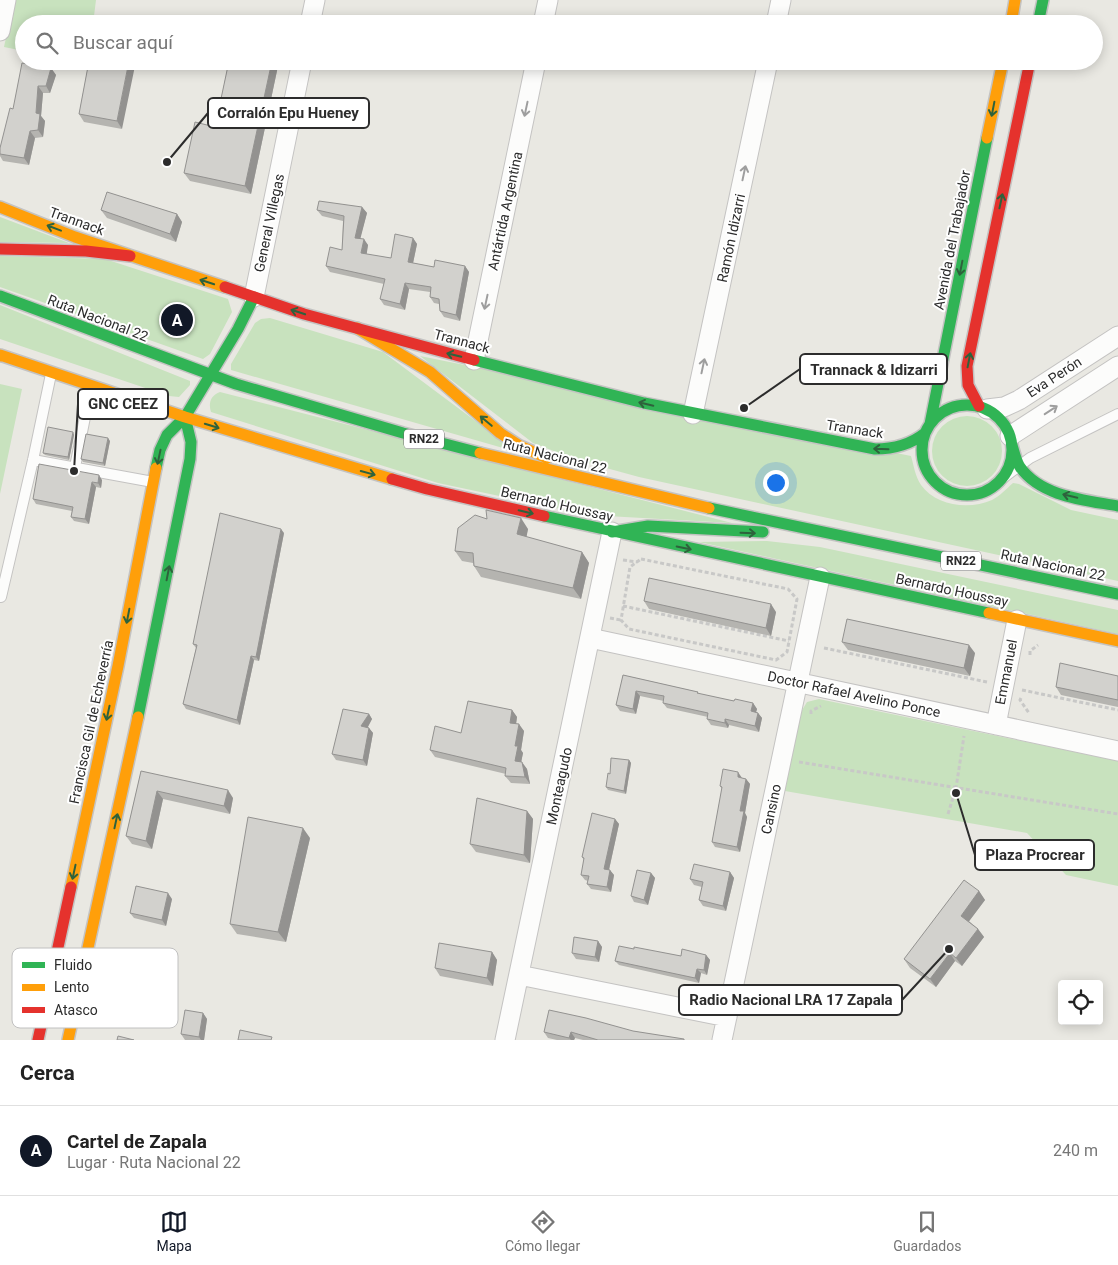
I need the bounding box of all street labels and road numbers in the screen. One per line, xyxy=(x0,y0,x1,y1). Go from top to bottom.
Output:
street label: Antártida Argentina xyxy=(485,150,525,272)
street label: Avenida del Trabajador xyxy=(931,169,973,311)
street label: General Villegas xyxy=(251,172,287,274)
street label: Ramón Idizarri xyxy=(714,192,748,284)
street label: Trannack xyxy=(47,204,108,239)
street label: Ruta Nacional 22 xyxy=(46,291,151,345)
street label: Trannack xyxy=(432,326,493,356)
street label: Eva Perón xyxy=(1024,353,1084,401)
street label: Trannack xyxy=(825,417,886,442)
road number: RN22 xyxy=(404,429,444,448)
street label: Ruta Nacional 22 xyxy=(501,435,609,477)
street label: Bernardo Houssay xyxy=(499,483,615,525)
street label: Ruta Nacional 22 xyxy=(999,546,1107,584)
road number: RN22 xyxy=(941,552,981,570)
street label: Bernardo Houssay xyxy=(894,570,1010,610)
street label: Emmanuel xyxy=(992,638,1020,706)
street label: Francisca Gil de Echeverría xyxy=(66,639,116,805)
street label: Doctor Rafael Avelino Ponce xyxy=(766,668,942,720)
street label: Monteagudo xyxy=(543,746,575,826)
street label: Cansino xyxy=(758,782,784,836)

